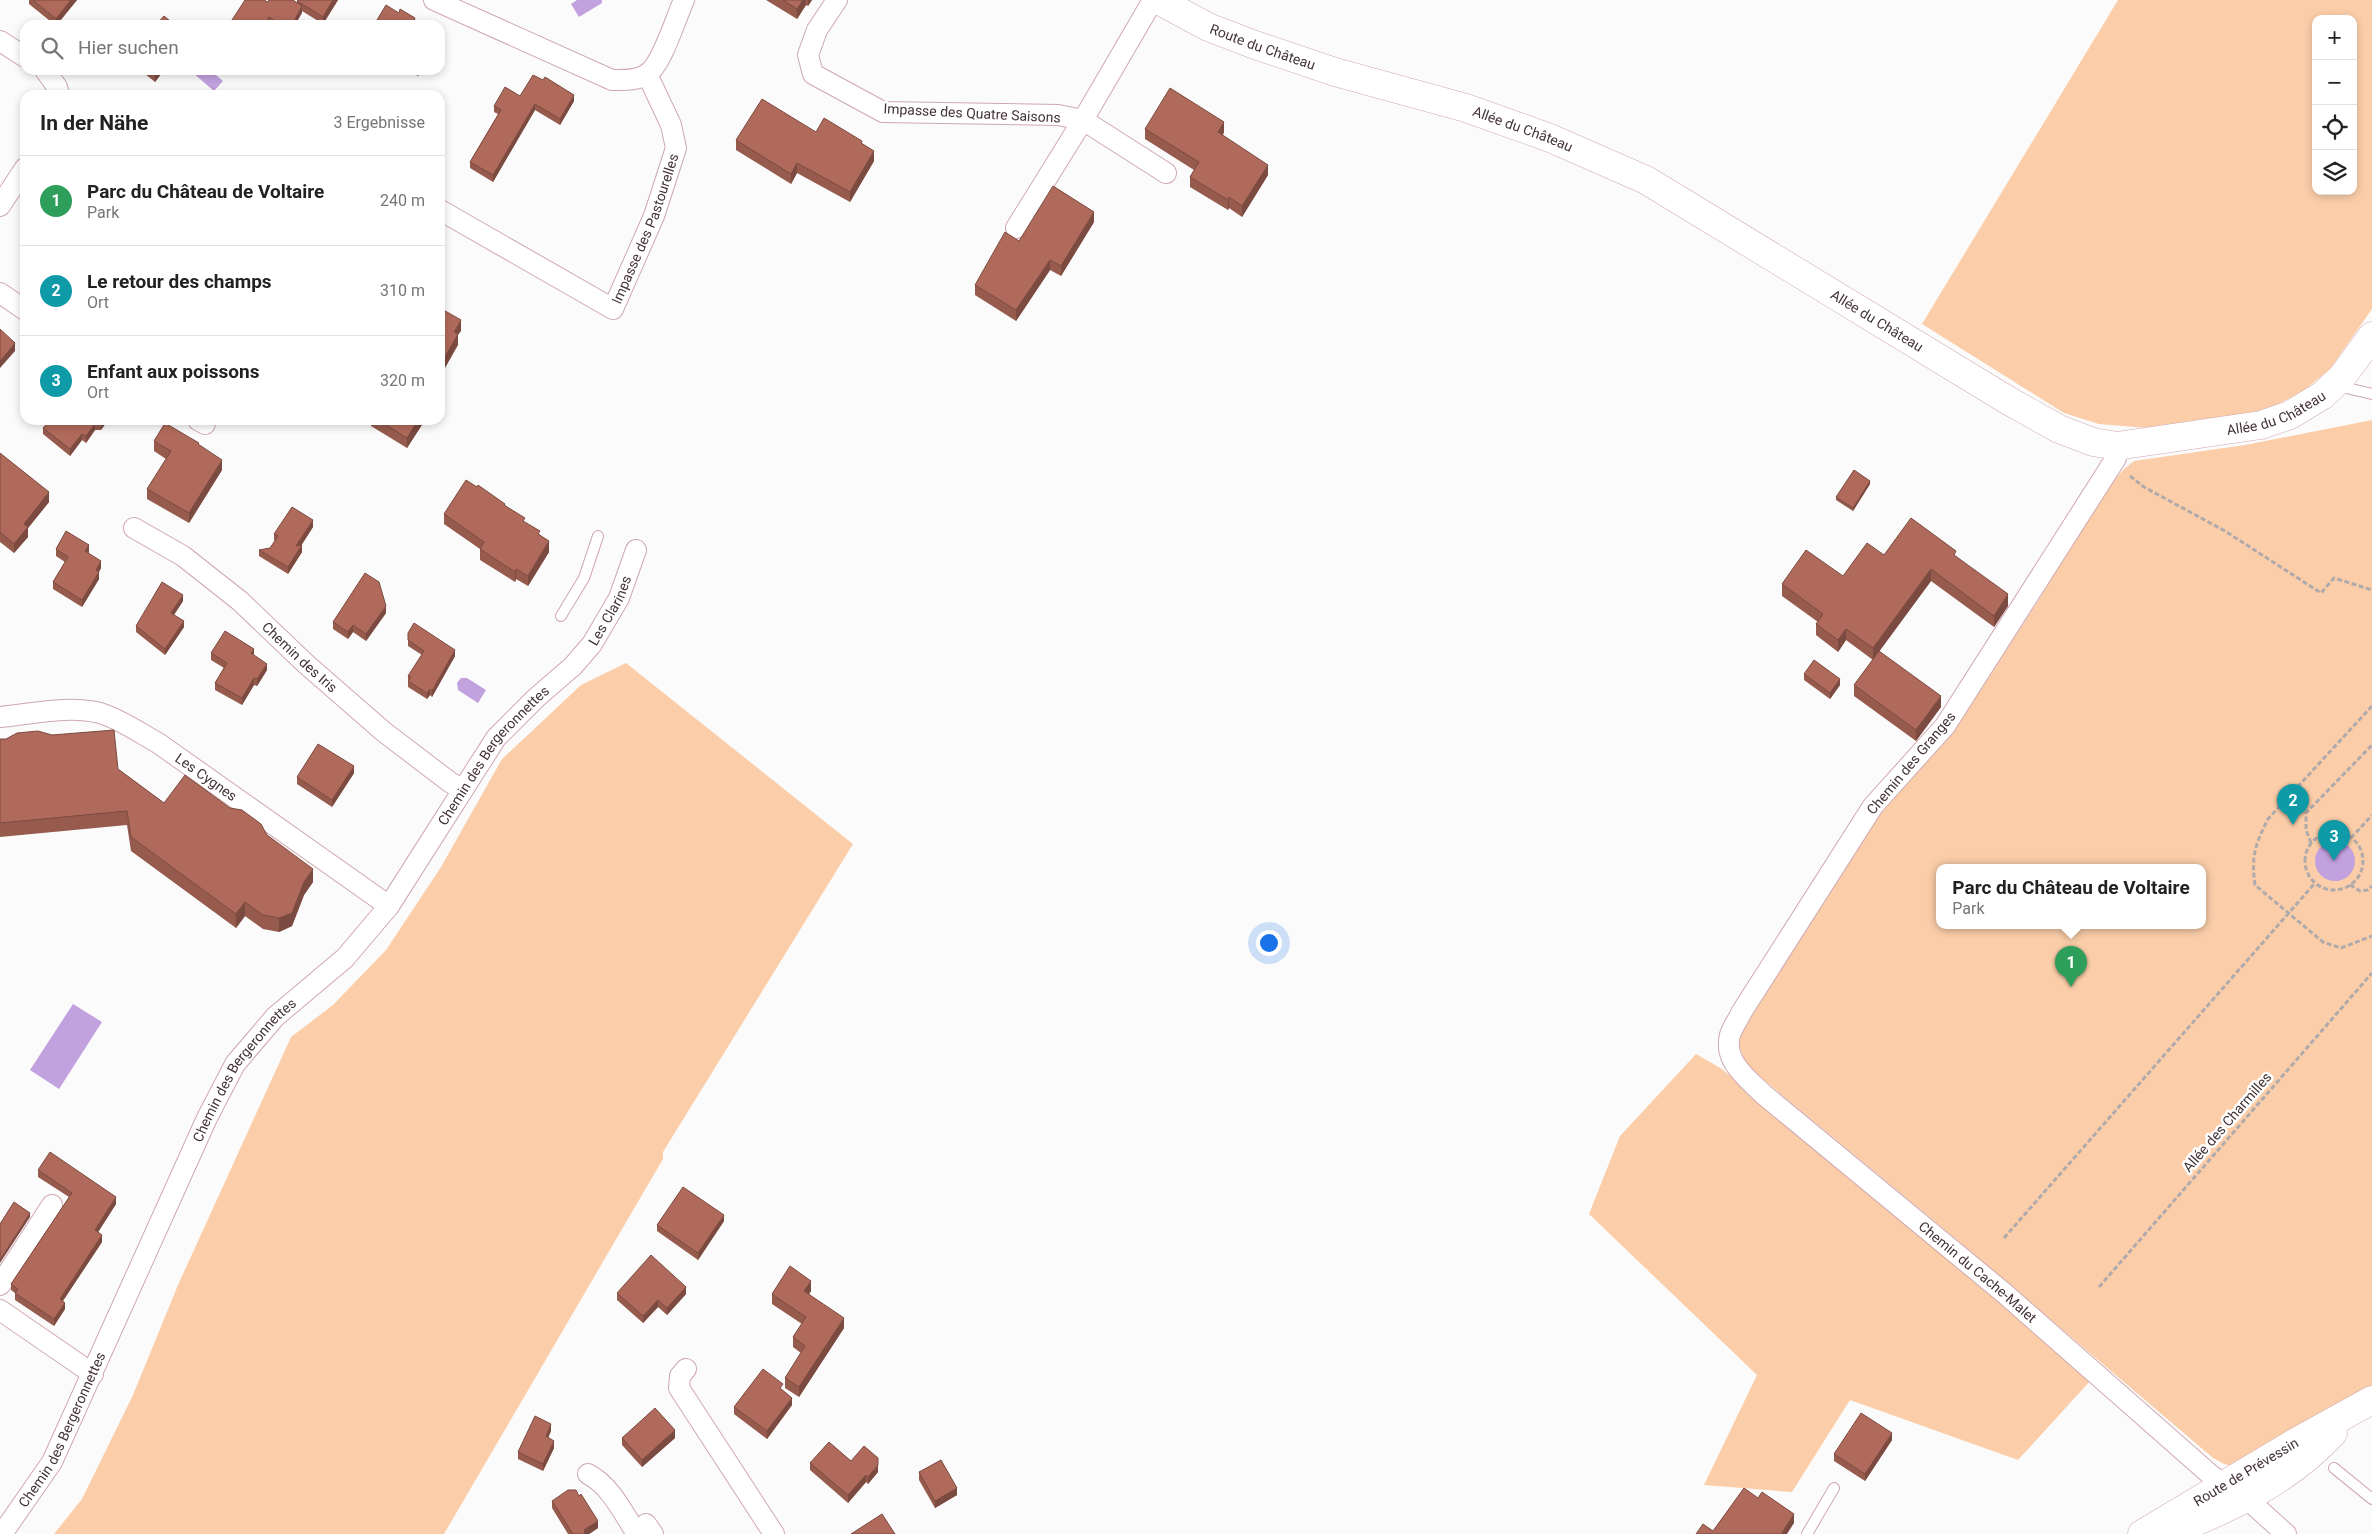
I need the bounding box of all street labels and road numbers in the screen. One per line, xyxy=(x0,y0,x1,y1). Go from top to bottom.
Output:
street label: Route du Château xyxy=(1208,21,1317,73)
street label: Impasse des Quatre Saisons xyxy=(883,100,1061,126)
street label: Allée du Château xyxy=(1471,103,1575,155)
street label: Impasse des Pastourelles xyxy=(608,151,682,306)
street label: Allée du Château xyxy=(1828,287,1926,355)
street label: Allée du Château xyxy=(2226,387,2328,438)
street label: Les Clarines xyxy=(585,574,634,648)
street label: Chemin des Iris xyxy=(259,618,341,696)
street label: Chemin des Bergeronnettes xyxy=(435,683,552,828)
street label: Chemin des Granges xyxy=(1863,708,1959,818)
street label: Les Cygnes xyxy=(172,750,240,804)
street label: Chemin des Bergeronnettes xyxy=(189,995,299,1144)
street label: Allée des Charmilles xyxy=(2179,1069,2275,1175)
street label: Chemin du Cache-Malet xyxy=(1916,1218,2040,1326)
street label: Chemin des Bergeronnettes xyxy=(15,1350,108,1510)
street label: Route de Prévessin xyxy=(2191,1434,2301,1509)

